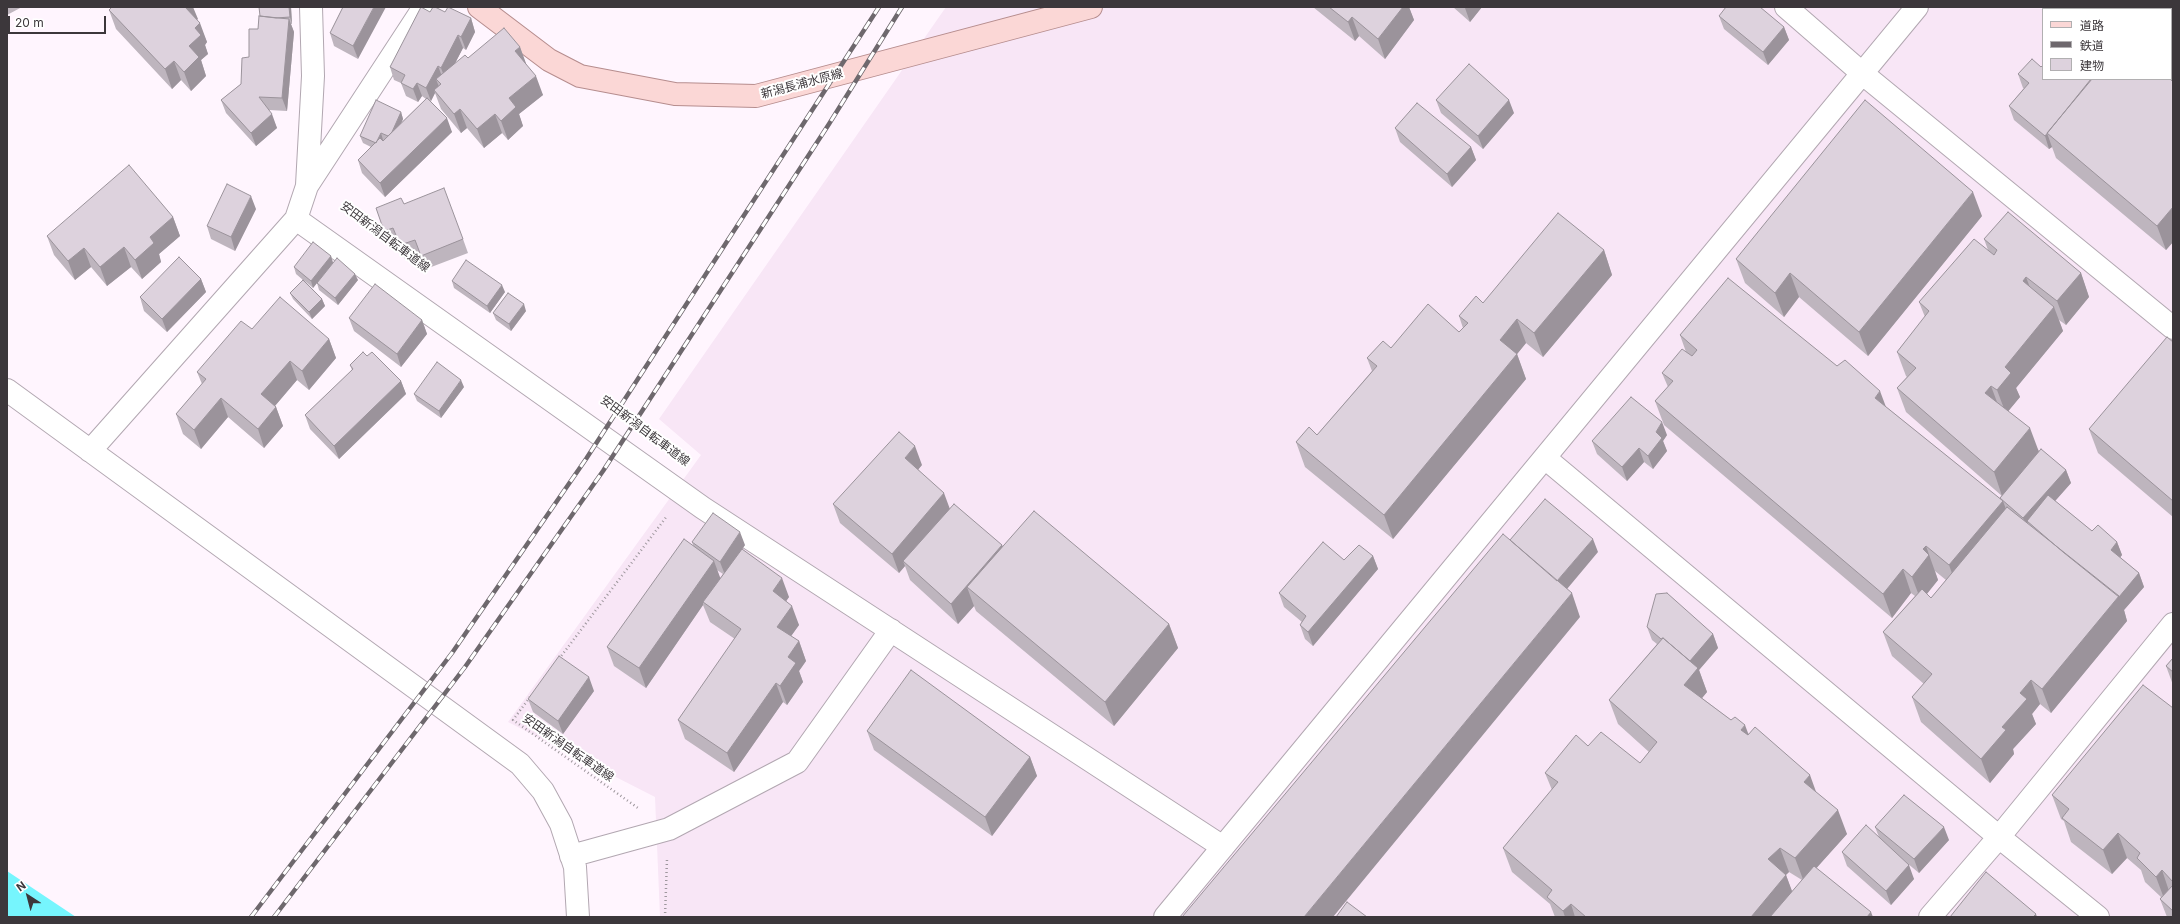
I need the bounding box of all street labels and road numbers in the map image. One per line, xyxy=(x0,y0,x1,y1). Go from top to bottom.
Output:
street label: 新潟長浦水原線 xyxy=(760,66,844,102)
street label: 安田新潟自転車道線 xyxy=(338,199,432,275)
street label: 安田新潟自転車道線 xyxy=(598,393,692,469)
street label: 安田新潟自転車道線 xyxy=(520,711,616,785)

